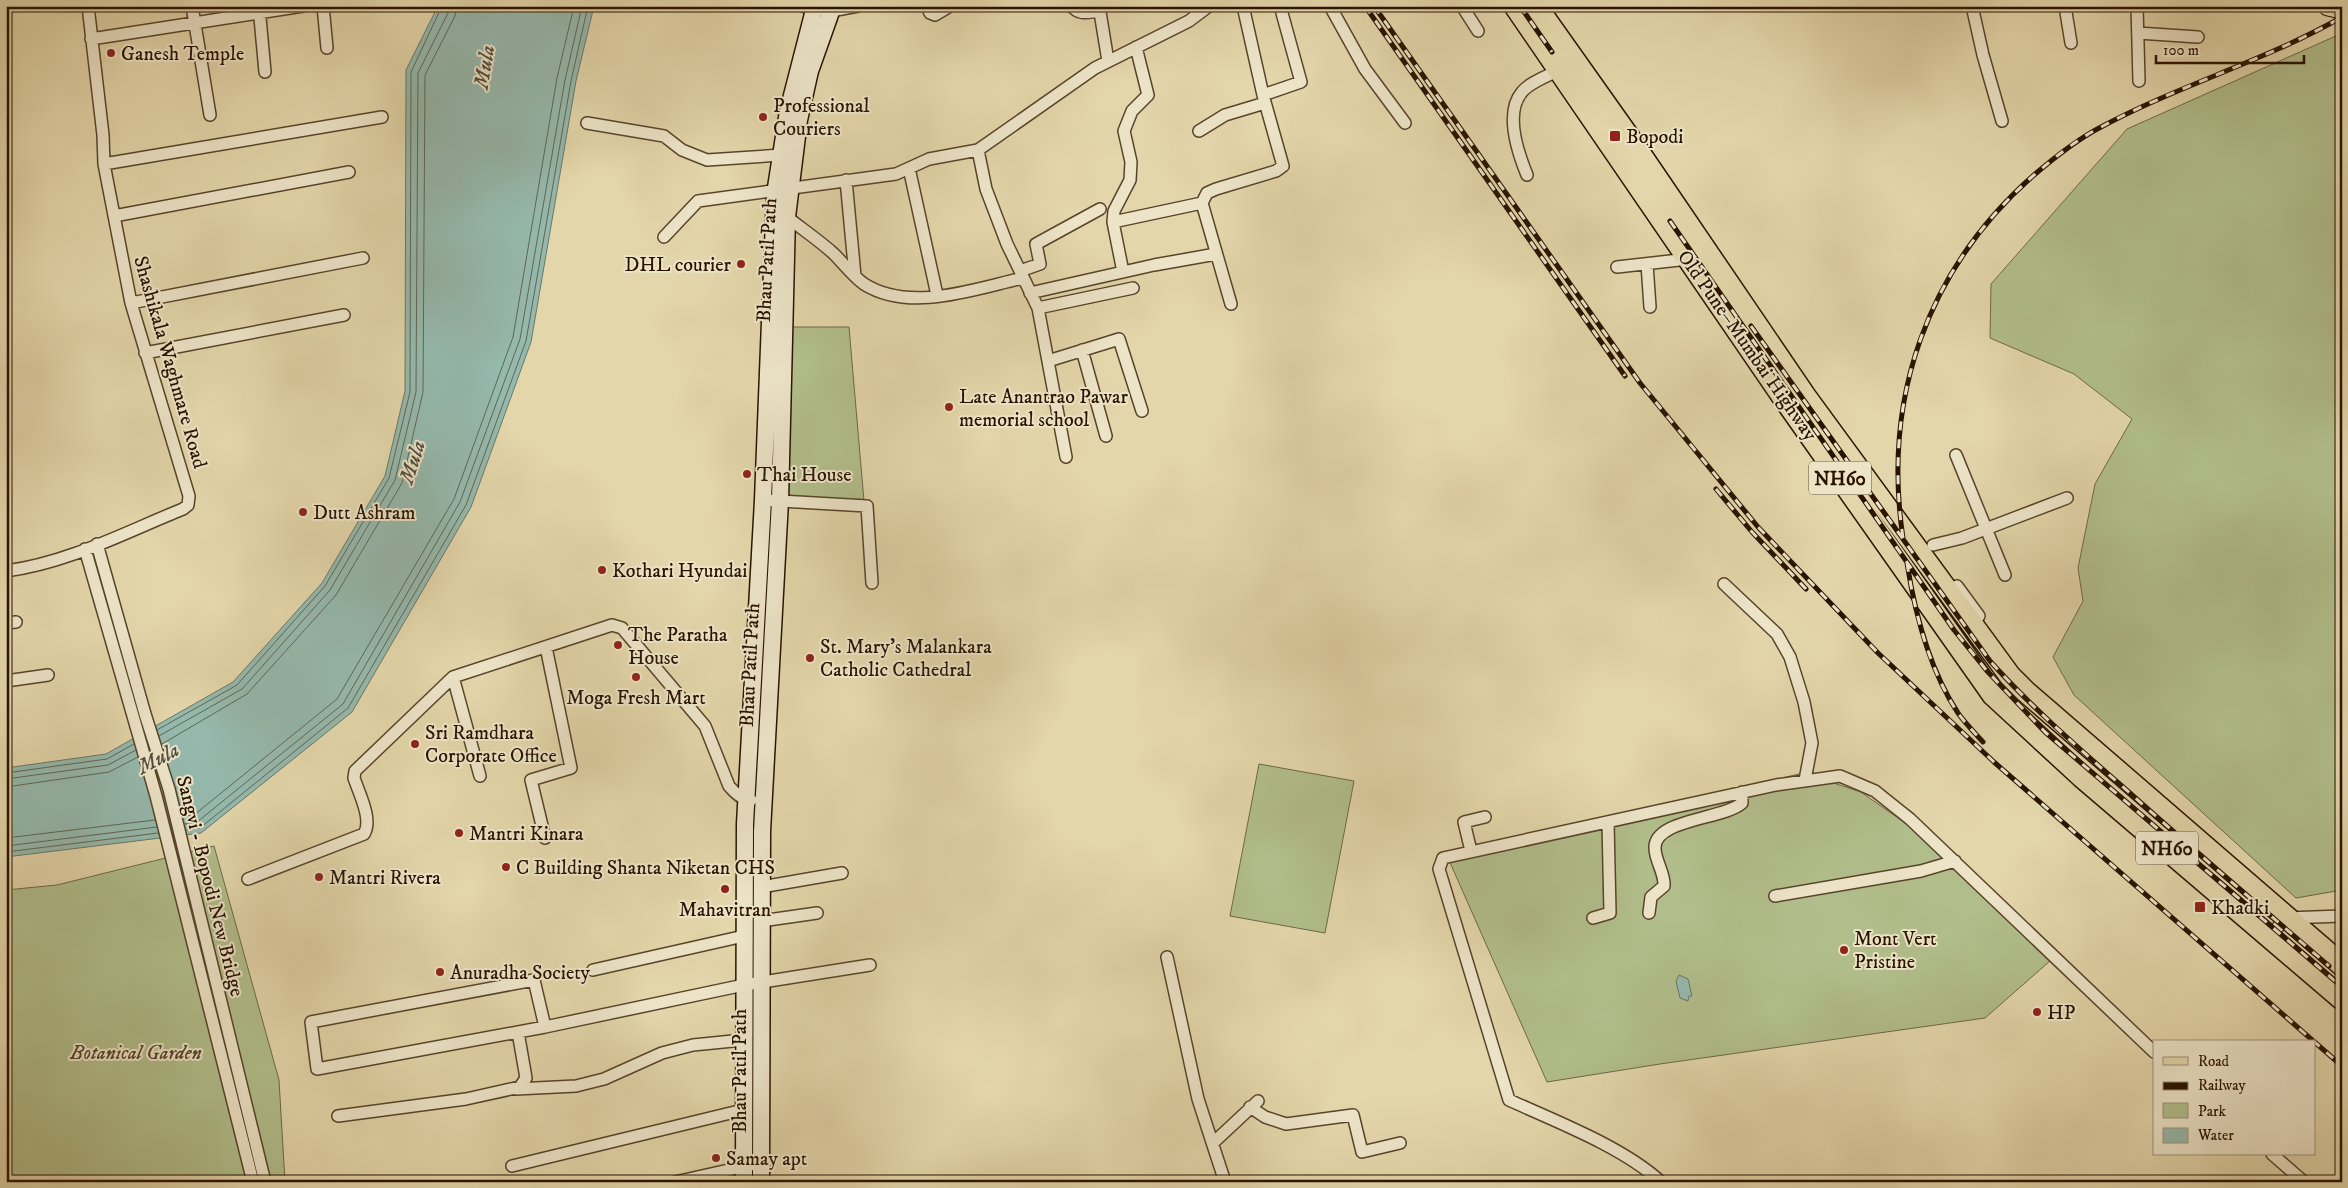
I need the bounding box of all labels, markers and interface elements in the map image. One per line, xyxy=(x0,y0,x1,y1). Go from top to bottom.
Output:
scale bar xyxy=(2156,32,2303,64)
text: 100 m xyxy=(2163,41,2199,60)
place label: Ganesh Temple xyxy=(121,42,244,67)
water label: Mula xyxy=(468,43,501,93)
marker: Ganesh Temple xyxy=(105,47,117,59)
place label: Professional Couriers xyxy=(773,94,870,142)
marker: Professional Couriers xyxy=(757,111,769,123)
place label: Bopodi xyxy=(1626,125,1683,150)
marker: Bopodi xyxy=(1608,129,1622,143)
street label: Bhau Patil Path xyxy=(752,197,783,323)
street label: Old Pune–Mumbai Highway xyxy=(1671,246,1822,447)
street label: Shashikala Waghmare Road xyxy=(127,253,212,472)
place label: DHL courier xyxy=(625,253,732,278)
marker: DHL courier xyxy=(735,258,747,270)
place label: Late Anantrao Pawar memorial school xyxy=(959,385,1129,433)
marker: Late Anantrao Pawar memorial school xyxy=(943,401,955,413)
water label: Mula xyxy=(393,437,432,489)
road number: NH60 xyxy=(1809,462,1871,494)
place label: Thai House xyxy=(757,463,851,488)
marker: Thai House xyxy=(741,468,753,480)
place label: Dutt Ashram xyxy=(313,501,416,526)
marker: Dutt Ashram xyxy=(297,506,309,518)
place label: Kothari Hyundai xyxy=(612,559,747,584)
marker: Kothari Hyundai xyxy=(596,564,608,576)
street label: Bhau Patil Path xyxy=(735,602,766,728)
place label: The Paratha House xyxy=(628,623,728,671)
place label: St. Mary's Malankara Catholic Cathedral xyxy=(820,635,992,683)
marker: The Paratha House xyxy=(612,639,624,651)
marker: St. Mary's Malankara Catholic Cathedral xyxy=(804,652,816,664)
marker: Moga Fresh Mart xyxy=(630,671,642,683)
place label: Moga Fresh Mart xyxy=(566,686,706,711)
place label: Sri Ramdhara Corporate Office xyxy=(425,721,557,769)
water label: Mula xyxy=(131,737,184,782)
marker: Sri Ramdhara Corporate Office xyxy=(409,738,421,750)
street label: Sangvi - Bopodi New Bridge xyxy=(170,773,249,999)
place label: Mantri Kinara xyxy=(469,822,584,847)
marker: Mantri Kinara xyxy=(453,827,465,839)
road number: NH60 xyxy=(2136,831,2198,864)
place label: C Building Shanta Niketan CHS xyxy=(516,856,775,881)
marker: C Building Shanta Niketan CHS xyxy=(500,861,512,873)
place label: Mantri Rivera xyxy=(329,866,441,891)
marker: Mantri Rivera xyxy=(313,871,325,883)
marker: Mahavitran xyxy=(719,883,731,895)
place label: Khadki xyxy=(2211,896,2269,921)
place label: Mahavitran xyxy=(679,898,772,923)
marker: Khadki xyxy=(2193,900,2207,914)
place label: Mont Vert Pristine xyxy=(1854,927,1936,975)
marker: Mont Vert Pristine xyxy=(1838,944,1850,956)
place label: Anuradha Society xyxy=(450,961,591,986)
marker: Anuradha Society xyxy=(434,966,446,978)
place label: HP xyxy=(2047,1001,2076,1026)
marker: HP xyxy=(2031,1006,2043,1018)
street label: Bhau Patil Path xyxy=(728,1008,753,1133)
legend xyxy=(2153,1040,2316,1156)
park label: Botanical Garden xyxy=(69,1041,202,1066)
text: Road xyxy=(2198,1052,2230,1071)
text: Railway xyxy=(2198,1076,2246,1095)
text: Park xyxy=(2198,1102,2227,1121)
text: Water xyxy=(2197,1126,2234,1145)
place label: Samay apt xyxy=(726,1147,807,1172)
marker: Samay apt xyxy=(710,1152,722,1164)

